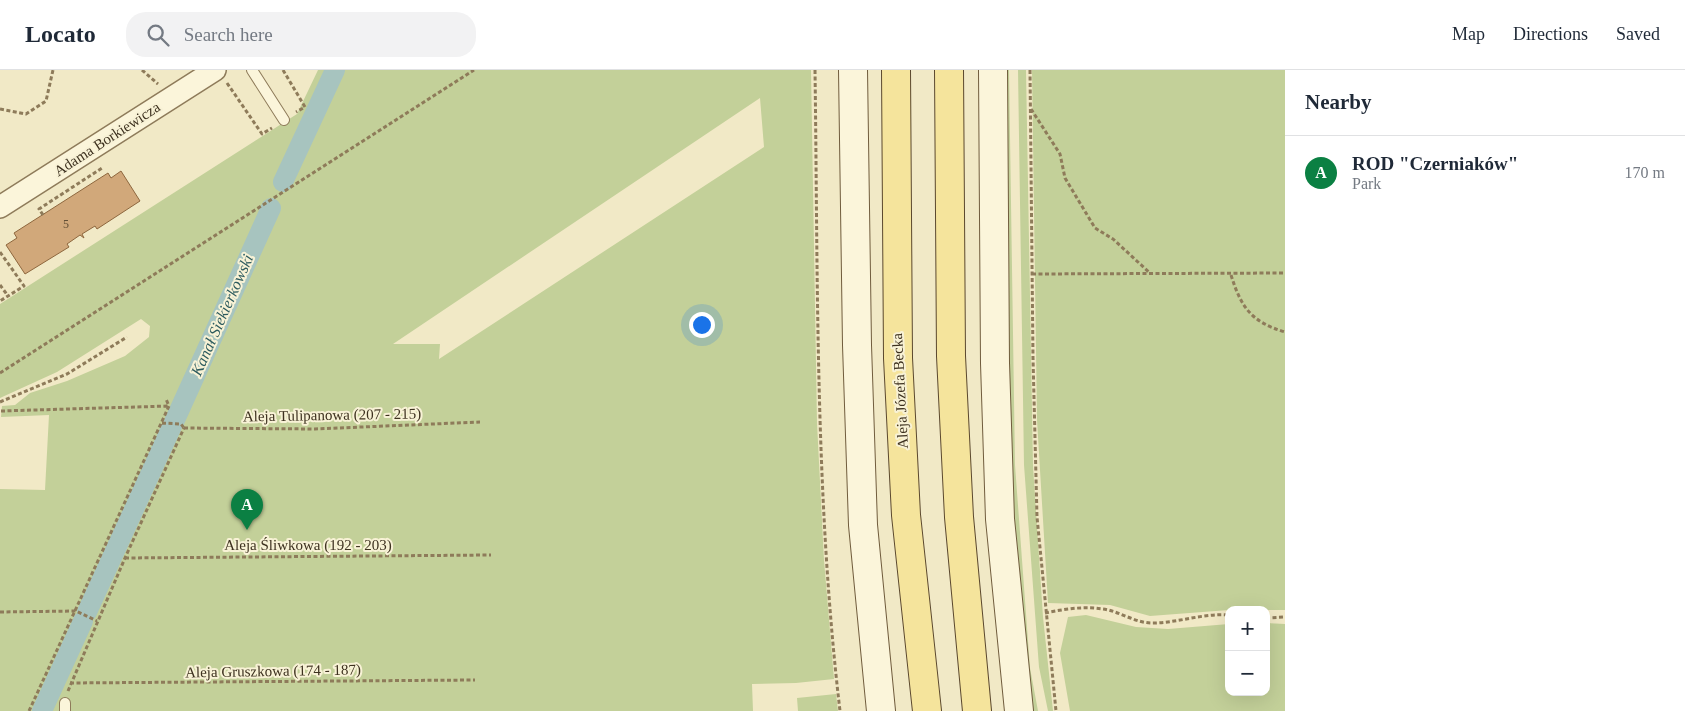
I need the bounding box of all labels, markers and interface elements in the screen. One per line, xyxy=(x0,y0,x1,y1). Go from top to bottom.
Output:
search box xyxy=(126,12,476,57)
text: Locato xyxy=(25,21,96,47)
icon: search xyxy=(144,21,172,49)
text: Search here xyxy=(184,24,273,45)
text: Map xyxy=(1452,24,1485,44)
text: Directions xyxy=(1513,24,1588,44)
text: Saved xyxy=(1616,24,1660,44)
text: Nearby xyxy=(1305,90,1372,114)
street label: Adama Borkiewicza xyxy=(51,99,163,179)
text: ROD "Czerniaków" xyxy=(1352,153,1518,174)
text: A xyxy=(1315,164,1327,181)
text: 170 m xyxy=(1625,164,1665,181)
text: Park xyxy=(1352,175,1381,192)
house number: 5 xyxy=(63,217,69,231)
water label: Kanał Siekierkowski xyxy=(187,252,256,379)
your location xyxy=(689,312,715,338)
street label: Aleja Józefa Becka xyxy=(889,332,911,449)
street label: Aleja Tulipanowa (207 - 215) xyxy=(243,405,421,426)
pin: A xyxy=(231,489,263,530)
street label: Aleja Śliwkowa (192 - 203) xyxy=(224,537,392,554)
map controls xyxy=(1225,606,1270,696)
button: + xyxy=(1225,606,1270,651)
button: − xyxy=(1225,651,1270,696)
street label: Aleja Gruszkowa (174 - 187) xyxy=(185,661,361,682)

